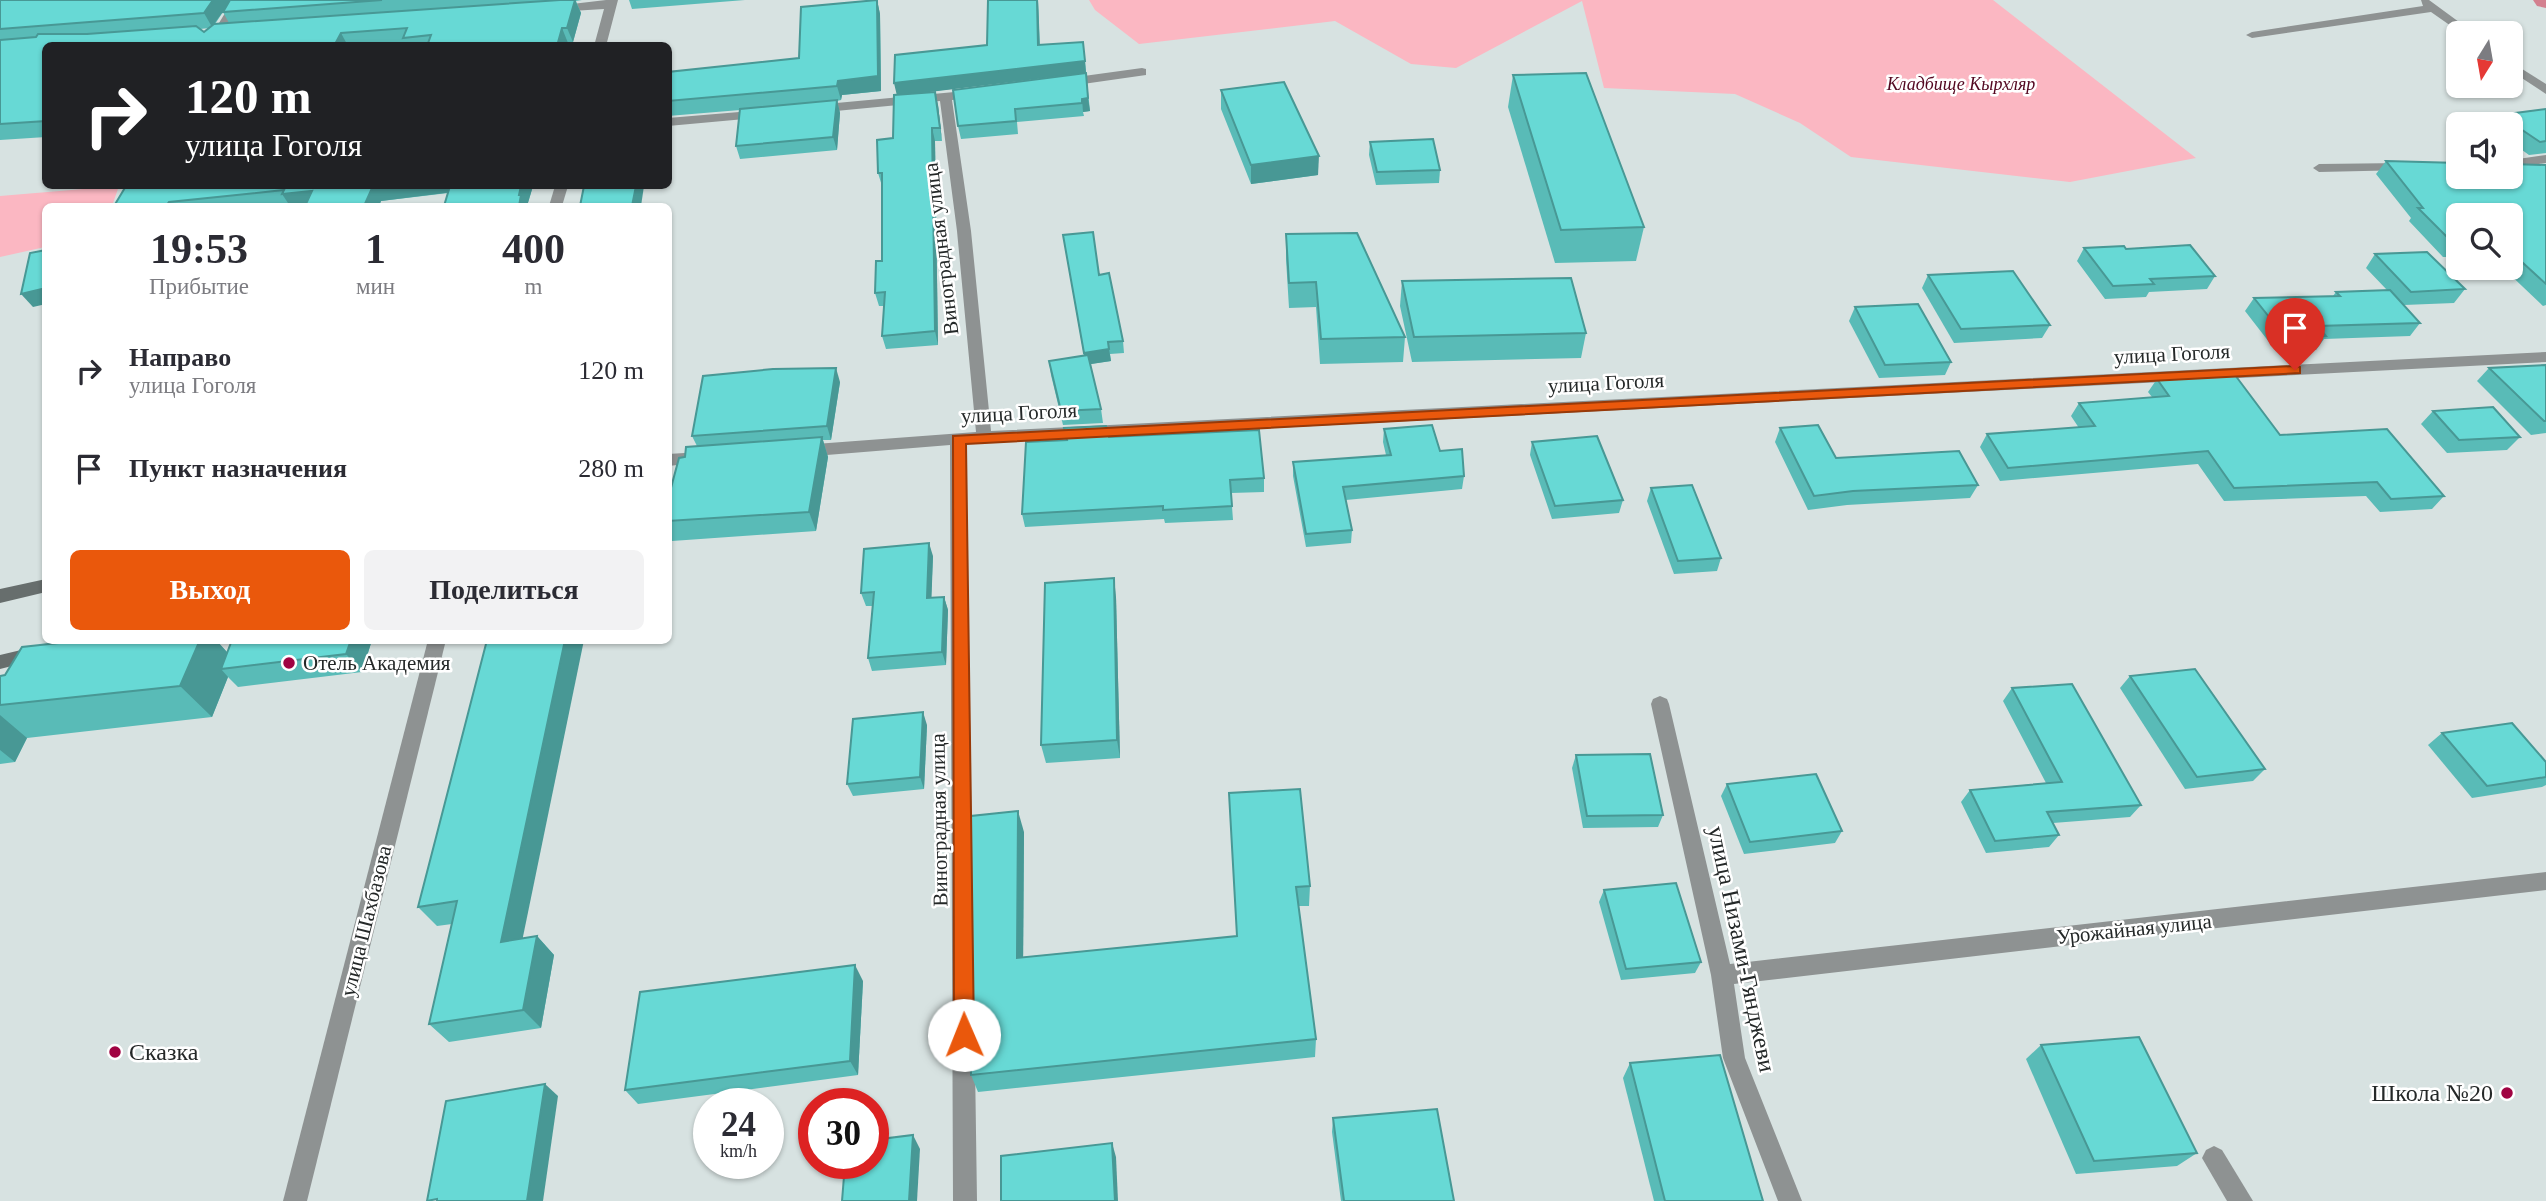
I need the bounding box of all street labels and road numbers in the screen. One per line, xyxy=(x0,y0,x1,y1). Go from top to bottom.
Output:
street label: Виноградная улица xyxy=(918,161,963,337)
street label: улица Гоголя xyxy=(2113,339,2231,369)
street label: улица Гоголя xyxy=(1547,368,1665,398)
street label: улица Гоголя xyxy=(960,398,1078,428)
street label: Виноградная улица xyxy=(925,732,953,907)
street label: улица Низами-Гянджеви xyxy=(1703,824,1781,1075)
street label: улица Шахбазова xyxy=(336,842,397,999)
street label: Урожайная улица xyxy=(2055,909,2213,949)

